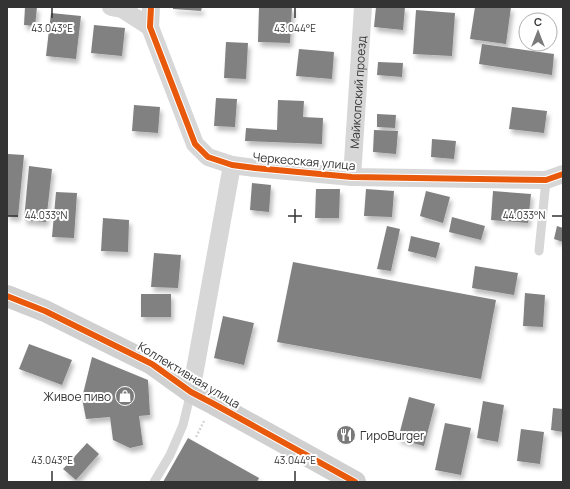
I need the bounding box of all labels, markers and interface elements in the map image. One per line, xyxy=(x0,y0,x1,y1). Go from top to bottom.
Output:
north arrow xyxy=(518,12,558,52)
text: С xyxy=(534,14,542,29)
text: 43.043°E xyxy=(31,21,73,35)
text: 43.044°E xyxy=(274,21,316,35)
street label: Майкопский проезд xyxy=(345,35,370,149)
street label: Черкесская улица xyxy=(252,148,356,174)
text: 44.033°N xyxy=(25,208,68,222)
text: 44.033°N xyxy=(503,208,546,222)
street label: Коллективная улица xyxy=(135,338,243,412)
shop icon: Живое пиво xyxy=(114,385,136,407)
place label: Живое пиво xyxy=(43,388,111,405)
restaurant icon: ГироBurger xyxy=(335,424,357,446)
place label: ГироBurger xyxy=(360,427,425,444)
text: 43.043°E xyxy=(31,453,73,467)
text: 43.044°E xyxy=(274,453,316,467)

